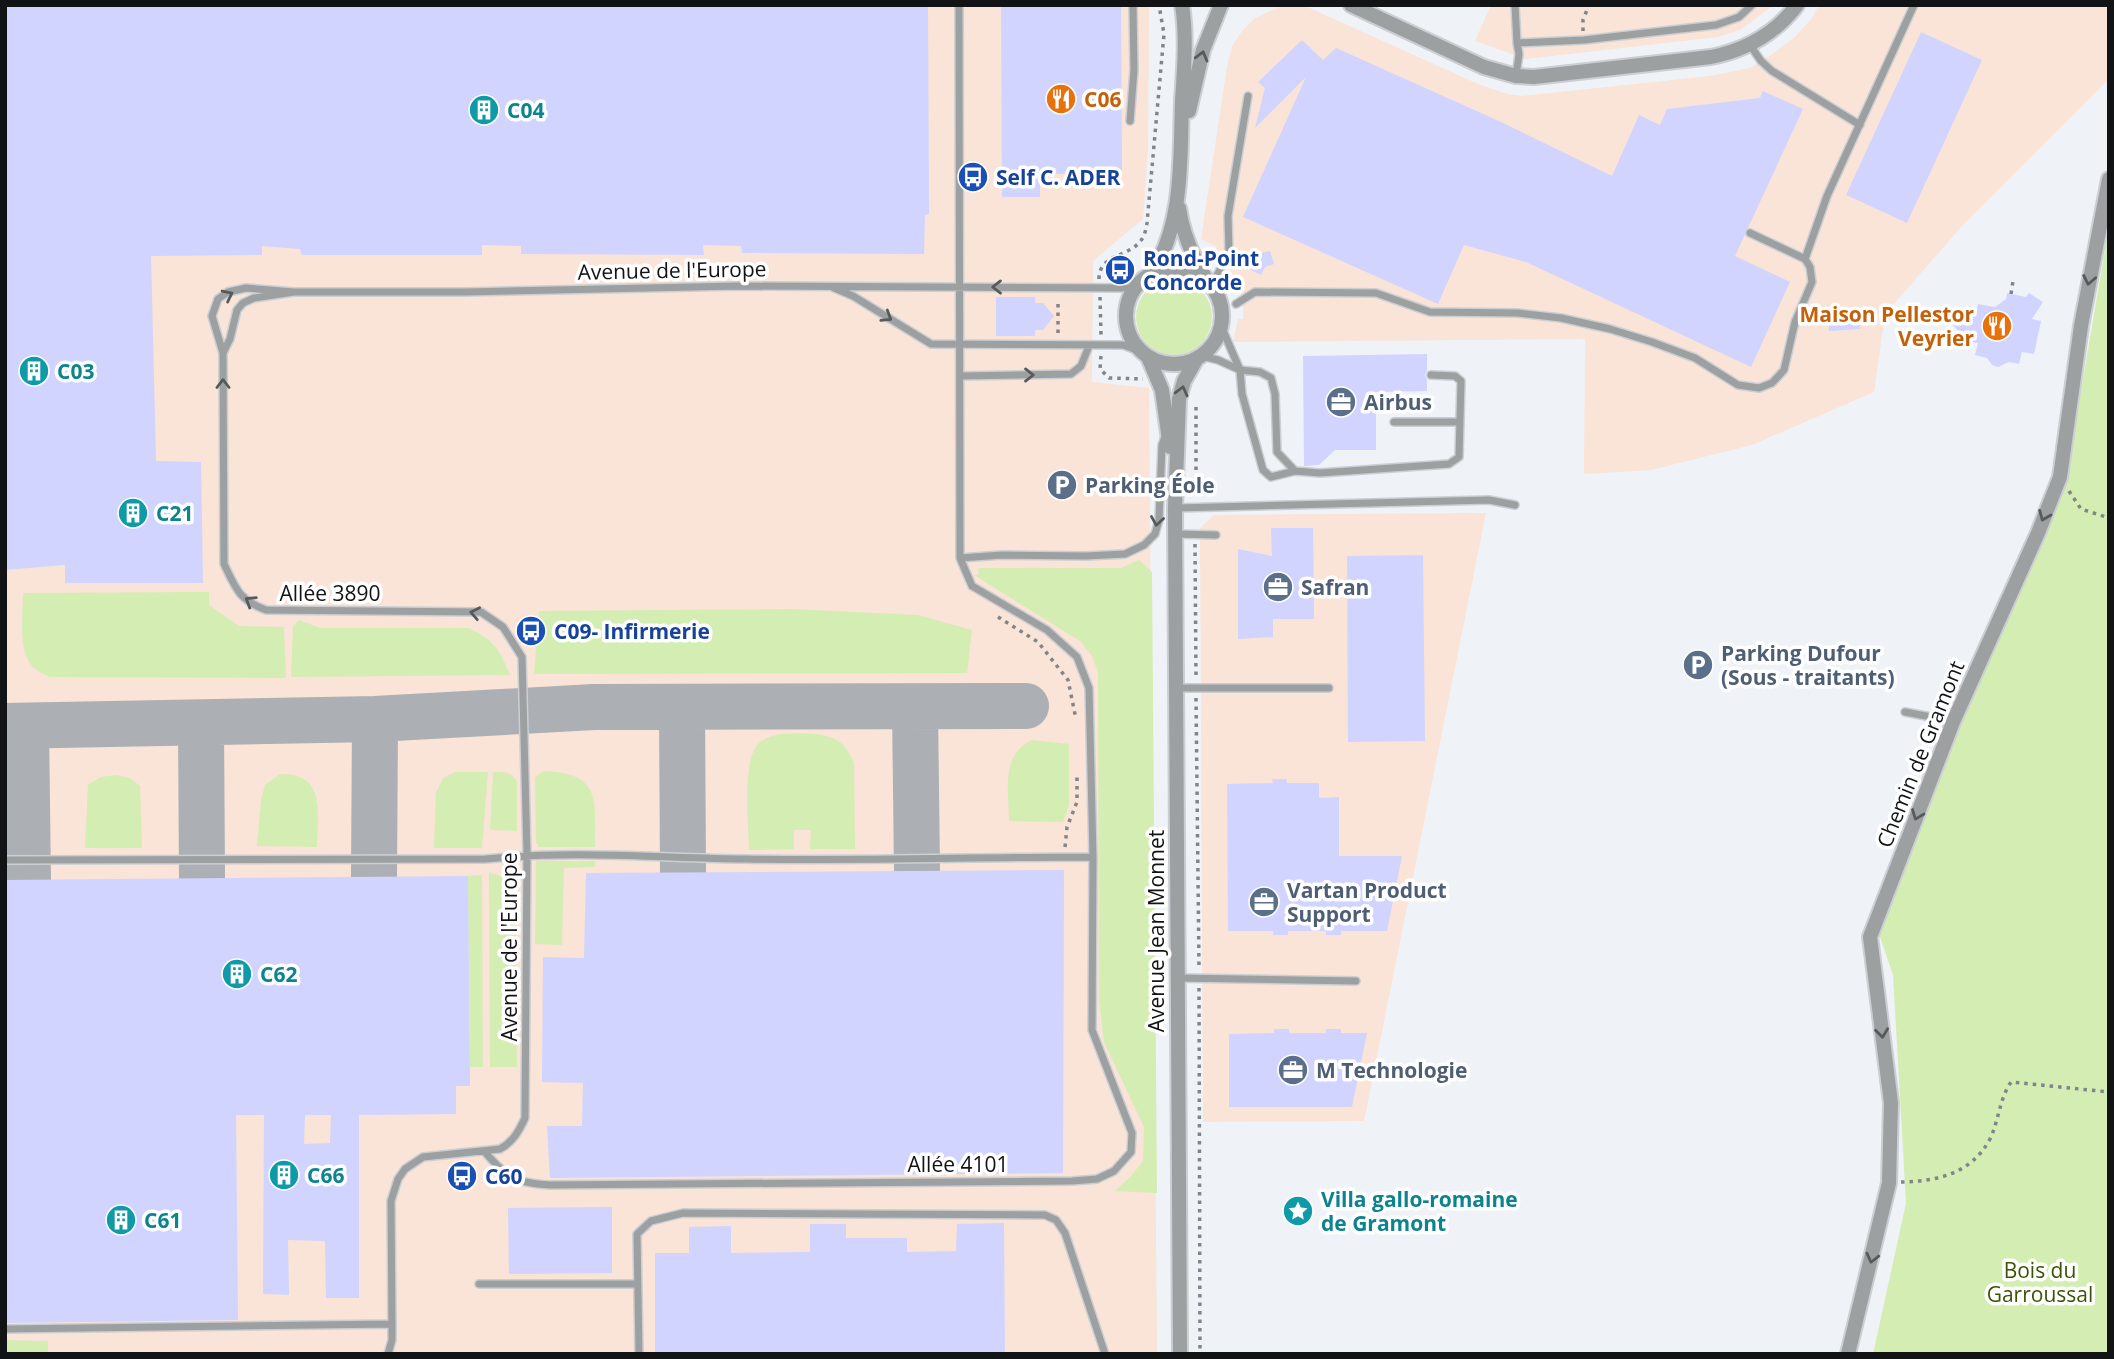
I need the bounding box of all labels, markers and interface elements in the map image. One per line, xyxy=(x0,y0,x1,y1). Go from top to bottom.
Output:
one-way arrow xyxy=(1193,50,1208,62)
restaurant icon: C06 xyxy=(1044,82,1078,116)
place label: C06 xyxy=(1084,85,1121,113)
building icon: C04 xyxy=(467,93,501,127)
place label: C04 xyxy=(507,96,544,124)
bus stop icon: Self C. ADER xyxy=(956,160,990,194)
place label: Self C. ADER xyxy=(996,163,1121,191)
place label: Rond-Point Concorde xyxy=(1143,244,1259,296)
bus stop icon: Rond-Point Concorde xyxy=(1103,253,1137,287)
street label: Avenue de l'Europe xyxy=(577,254,767,286)
one-way arrow xyxy=(2082,274,2097,286)
one-way arrow xyxy=(991,279,1002,295)
one-way arrow xyxy=(221,289,233,303)
place label: Maison Pellestor Veyrier xyxy=(1799,300,1974,352)
one-way arrow xyxy=(879,309,892,322)
restaurant icon: Maison Pellestor Veyrier xyxy=(1980,309,2014,343)
building icon: C03 xyxy=(17,354,51,388)
place label: C03 xyxy=(57,357,94,385)
one-way arrow xyxy=(1025,367,1035,383)
one-way arrow xyxy=(215,378,231,389)
one-way arrow xyxy=(1174,385,1188,397)
office icon: Airbus xyxy=(1324,385,1358,419)
place label: Airbus xyxy=(1364,388,1432,416)
parking icon: Parking Éole xyxy=(1045,468,1079,502)
place label: Parking Éole xyxy=(1085,471,1215,499)
building icon: C21 xyxy=(116,496,150,530)
place label: C21 xyxy=(156,499,193,527)
one-way arrow xyxy=(2039,509,2053,521)
one-way arrow xyxy=(1150,515,1165,527)
office icon: Safran xyxy=(1261,570,1295,604)
place label: Safran xyxy=(1301,573,1369,601)
street label: Allée 3890 xyxy=(280,579,380,607)
one-way arrow xyxy=(245,597,258,610)
one-way arrow xyxy=(469,606,481,621)
bus stop icon: C09- Infirmerie xyxy=(514,614,548,648)
place label: C09- Infirmerie xyxy=(554,617,710,645)
place label: Parking Dufour (Sous - traitants) xyxy=(1721,639,1895,691)
parking icon: Parking Dufour (Sous - traitants) xyxy=(1681,648,1715,682)
street label: Chemin de Gramont xyxy=(1870,656,1970,852)
one-way arrow xyxy=(1911,809,1925,821)
street label: Avenue Jean Monnet xyxy=(1142,830,1170,1032)
street label: Avenue de l'Europe xyxy=(495,853,523,1041)
place label: Vartan Product Support xyxy=(1287,876,1447,928)
office icon: Vartan Product Support xyxy=(1247,885,1281,919)
building icon: C62 xyxy=(220,957,254,991)
place label: C62 xyxy=(260,960,297,988)
one-way arrow xyxy=(1874,1027,1889,1039)
office icon: M Technologie xyxy=(1276,1053,1310,1087)
place label: M Technologie xyxy=(1316,1056,1467,1084)
street label: Allée 4101 xyxy=(908,1150,1008,1178)
building icon: C66 xyxy=(267,1158,301,1192)
bus stop icon: C60 xyxy=(445,1159,479,1193)
place label: C66 xyxy=(307,1161,344,1189)
place label: C60 xyxy=(485,1162,522,1190)
place label: Villa gallo-romaine de Gramont xyxy=(1321,1185,1518,1237)
place icon: Villa gallo-romaine de Gramont xyxy=(1281,1194,1315,1228)
building icon: C61 xyxy=(104,1203,138,1237)
place label: C61 xyxy=(144,1206,181,1234)
one-way arrow xyxy=(1866,1252,1880,1264)
park label: Bois du Garroussal xyxy=(1987,1256,2093,1308)

